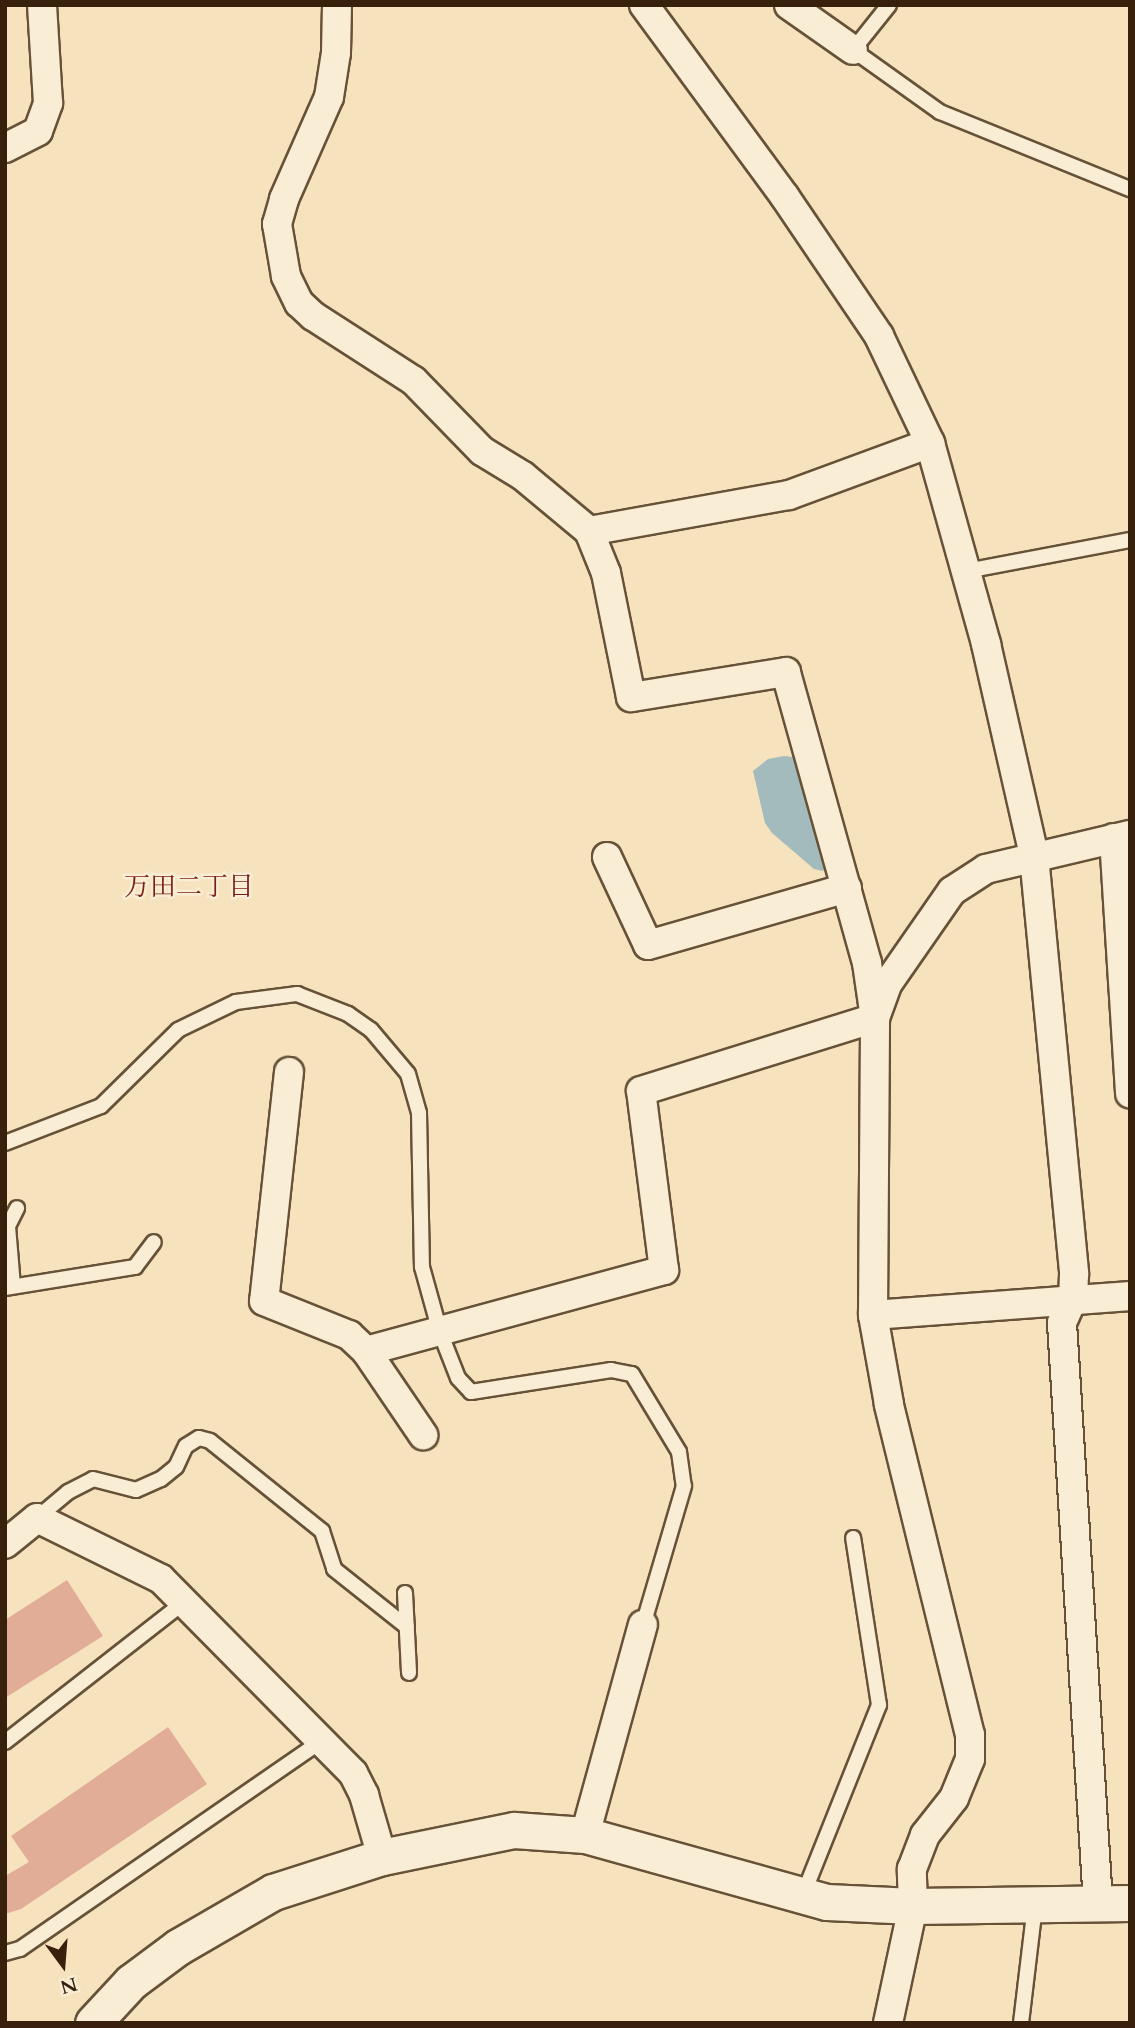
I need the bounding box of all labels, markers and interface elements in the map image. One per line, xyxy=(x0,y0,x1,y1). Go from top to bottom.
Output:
district label: 万田二丁目 xyxy=(124,871,254,903)
north arrow xyxy=(28,1930,98,2000)
text: N xyxy=(57,1970,80,2000)

